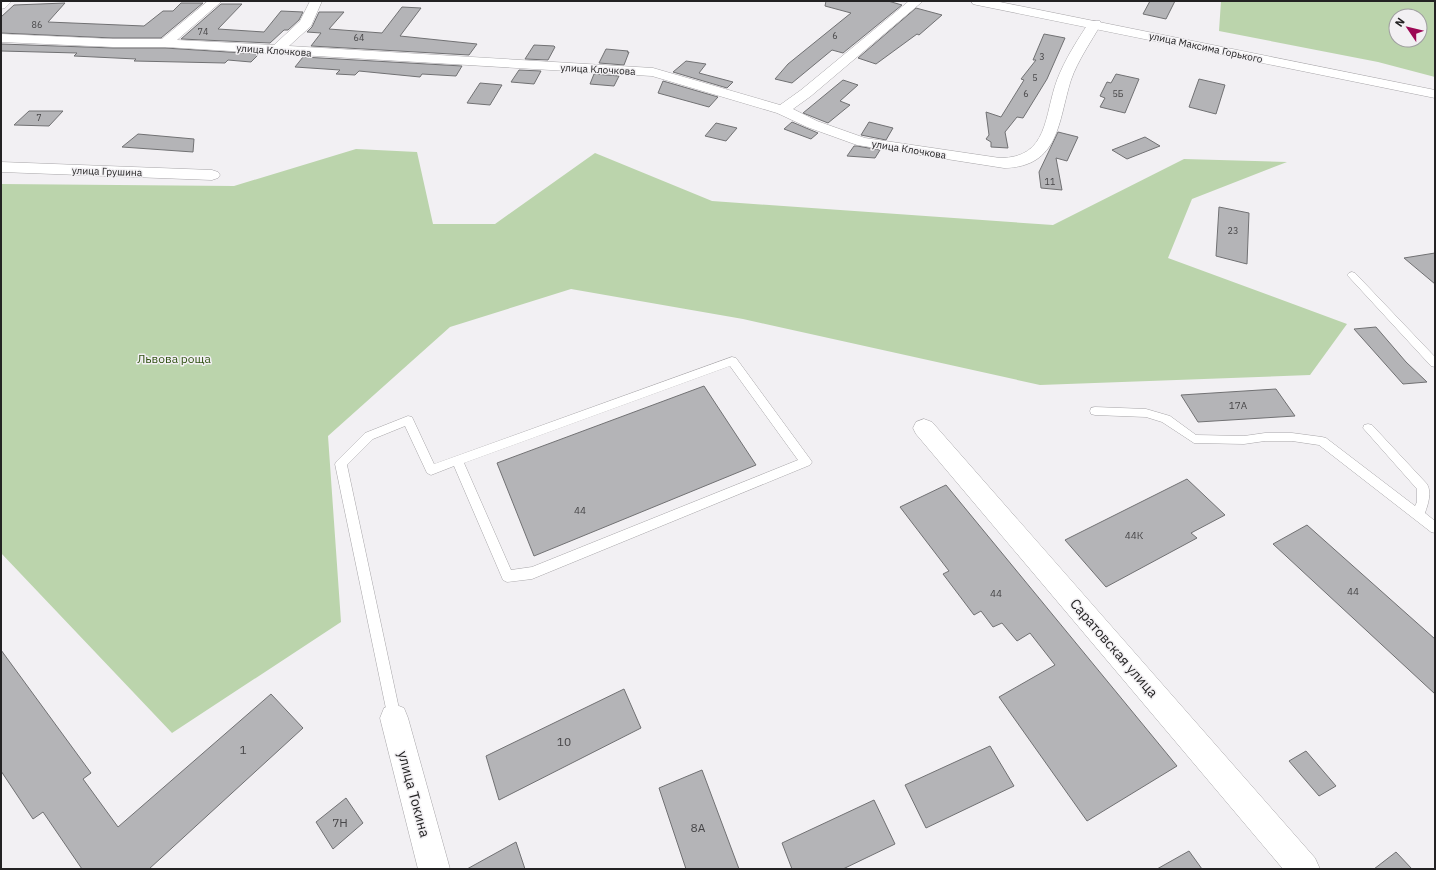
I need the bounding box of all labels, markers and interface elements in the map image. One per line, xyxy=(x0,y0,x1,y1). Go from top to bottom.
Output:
north arrow xyxy=(1388,8,1428,48)
text: N xyxy=(1392,15,1408,30)
house number: 86 xyxy=(32,19,42,30)
house number: 74 xyxy=(198,26,208,37)
street label: улица Максима Горького xyxy=(1148,29,1264,66)
house number: 6 xyxy=(832,30,838,41)
house number: 64 xyxy=(354,32,364,43)
street label: улица Клочкова xyxy=(236,41,313,60)
house number: 3 xyxy=(1039,51,1045,62)
street label: улица Клочкова xyxy=(560,61,637,78)
house number: 5 xyxy=(1032,72,1038,83)
house number: 6 xyxy=(1023,88,1029,99)
house number: 5Б xyxy=(1112,88,1124,99)
house number: 7 xyxy=(36,112,42,123)
street label: улица Клочкова xyxy=(871,137,948,162)
street label: улица Грушина xyxy=(72,164,143,179)
house number: 11 xyxy=(1045,176,1055,187)
house number: 23 xyxy=(1228,225,1238,236)
park label: Львова роща xyxy=(137,351,211,366)
house number: 17А xyxy=(1229,399,1248,412)
house number: 44 xyxy=(574,504,586,517)
house number: 44К xyxy=(1125,529,1144,542)
house number: 44 xyxy=(1347,585,1359,598)
house number: 44 xyxy=(990,587,1002,600)
street label: Саратовская улица xyxy=(1066,595,1162,702)
house number: 10 xyxy=(557,734,571,749)
house number: 1 xyxy=(239,742,247,757)
street label: улица Токина xyxy=(394,749,434,840)
house number: 7Н xyxy=(332,815,348,830)
house number: 8А xyxy=(691,820,706,835)

